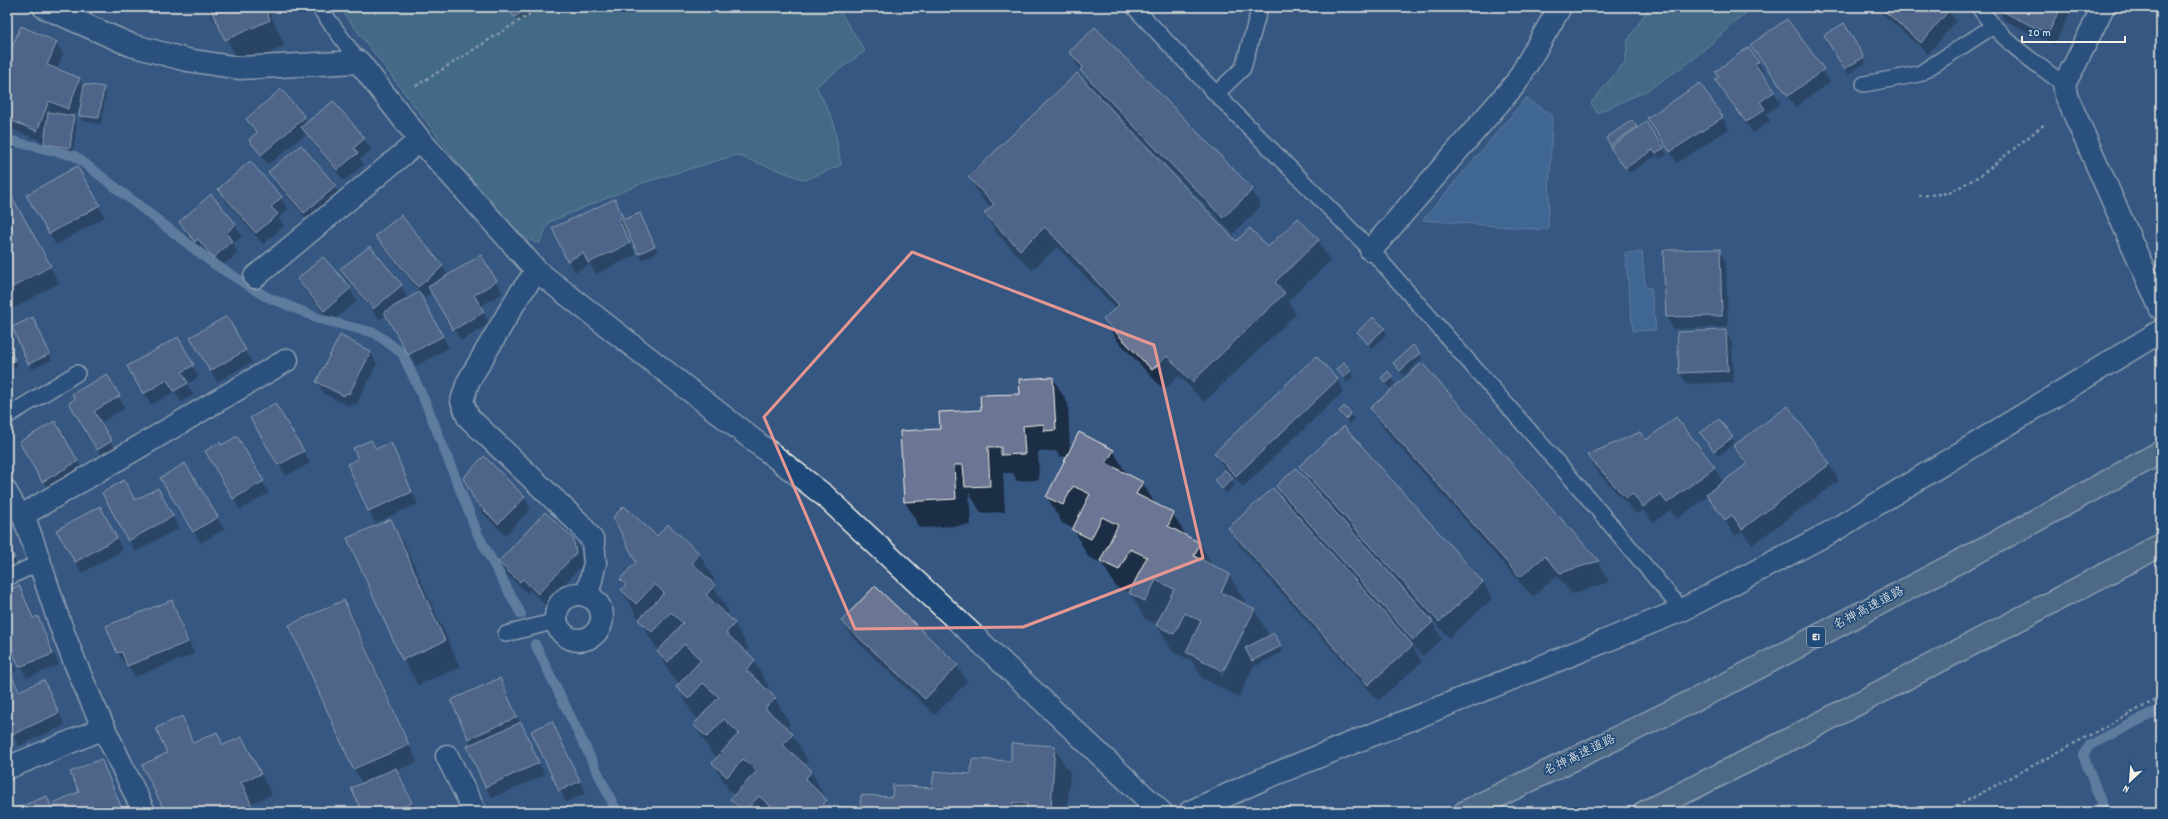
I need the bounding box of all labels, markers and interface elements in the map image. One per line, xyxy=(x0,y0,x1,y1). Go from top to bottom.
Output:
scale bar xyxy=(2022,18,2125,44)
text: 20 m xyxy=(2028,25,2051,42)
street label: 名神高速道路 xyxy=(1830,582,1908,636)
road number: E1 xyxy=(1807,627,1825,647)
street label: 名神高速道路 xyxy=(1541,730,1619,782)
north arrow xyxy=(2110,761,2150,801)
text: N xyxy=(2120,780,2132,797)

